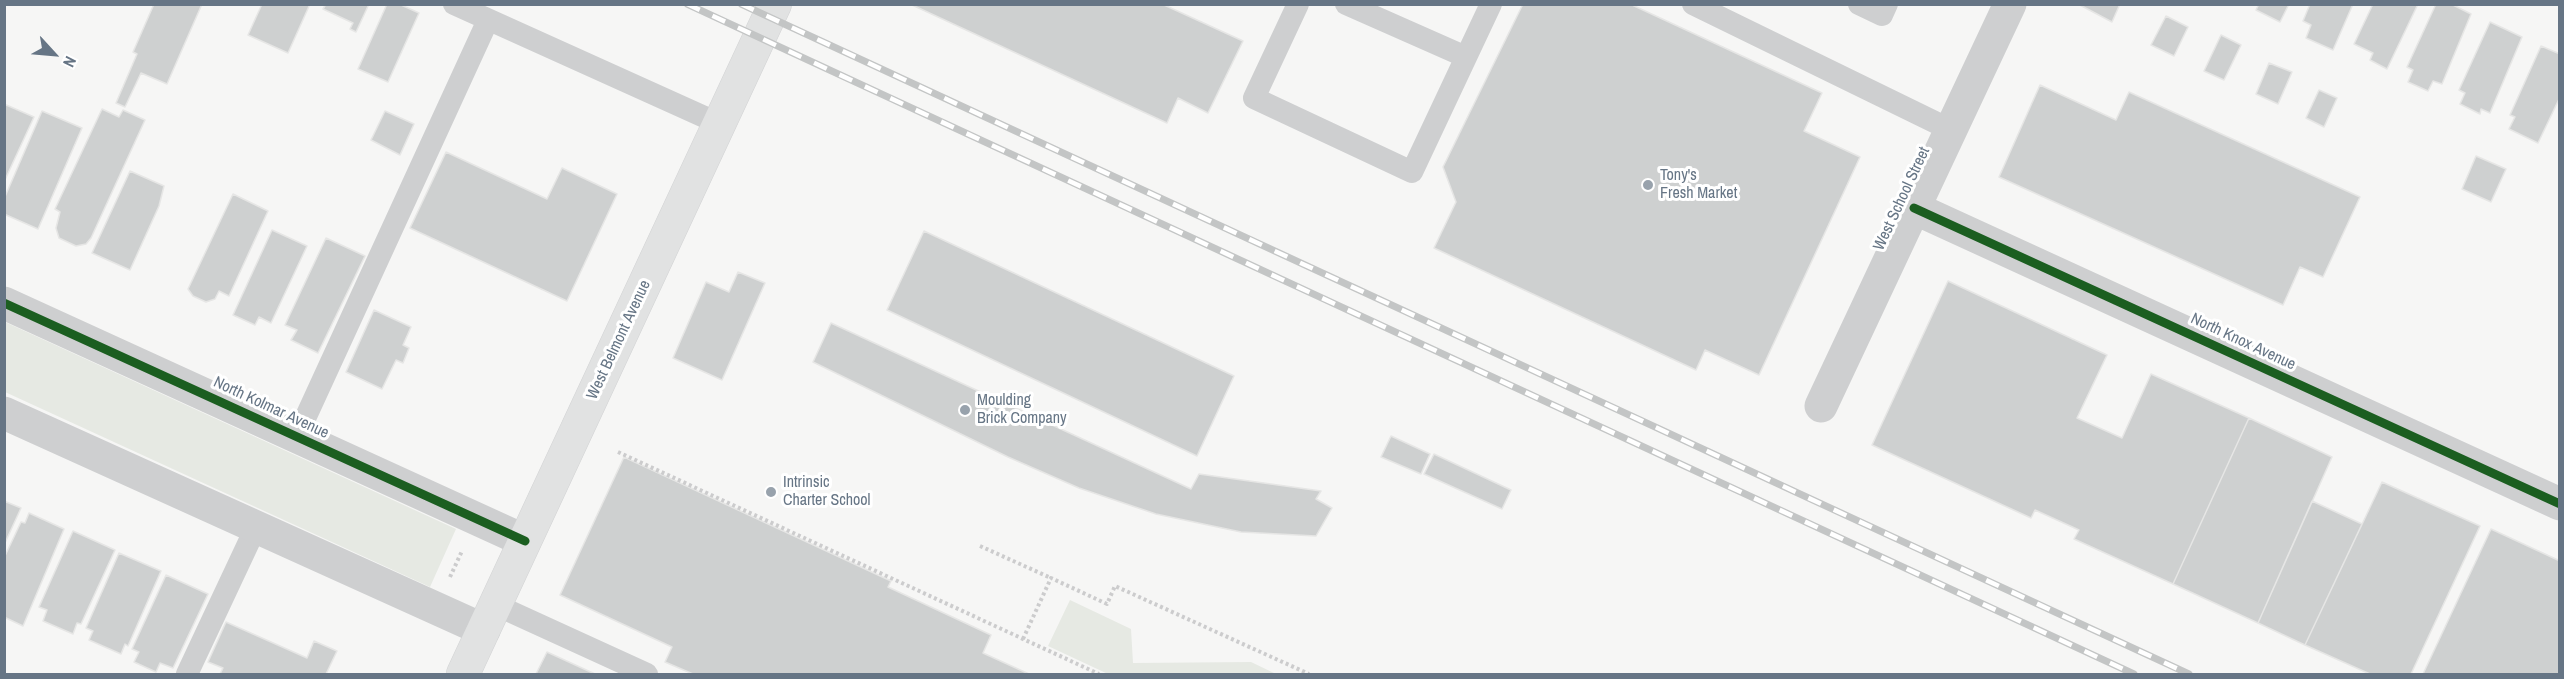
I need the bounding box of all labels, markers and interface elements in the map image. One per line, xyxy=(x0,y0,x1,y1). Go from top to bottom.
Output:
north arrow xyxy=(24,24,84,84)
text: N xyxy=(58,53,82,71)
street label: West School Street xyxy=(1870,144,1934,254)
place label: Tony's Fresh Market xyxy=(1660,166,1737,204)
marker: Tony's Fresh Market xyxy=(1641,178,1655,192)
street label: West Belmont Avenue xyxy=(583,277,655,403)
street label: North Knox Avenue xyxy=(2187,309,2299,375)
street label: North Kolmar Avenue xyxy=(210,373,332,443)
place label: Moulding Brick Company xyxy=(977,391,1067,429)
marker: Moulding Brick Company xyxy=(958,403,972,417)
place label: Intrinsic Charter School xyxy=(783,473,871,511)
marker: Intrinsic Charter School xyxy=(764,485,778,499)

